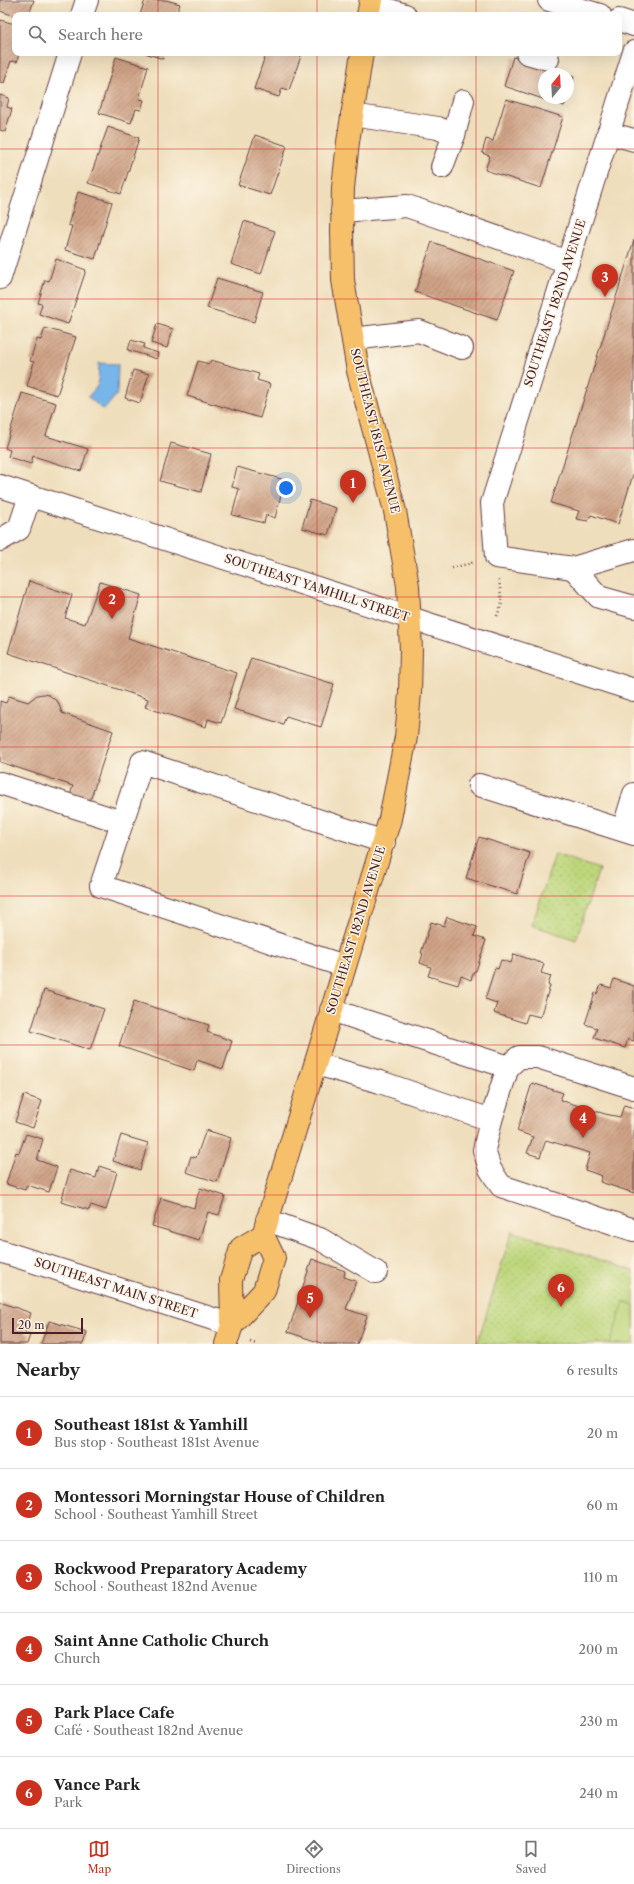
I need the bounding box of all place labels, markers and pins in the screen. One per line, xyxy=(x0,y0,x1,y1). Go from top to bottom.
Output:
pin: 3 xyxy=(592,264,618,297)
pin: 1 xyxy=(340,470,366,503)
pin: 2 xyxy=(99,586,125,619)
pin: 4 xyxy=(570,1105,596,1138)
pin: 6 xyxy=(548,1274,574,1307)
pin: 5 xyxy=(297,1285,323,1318)

